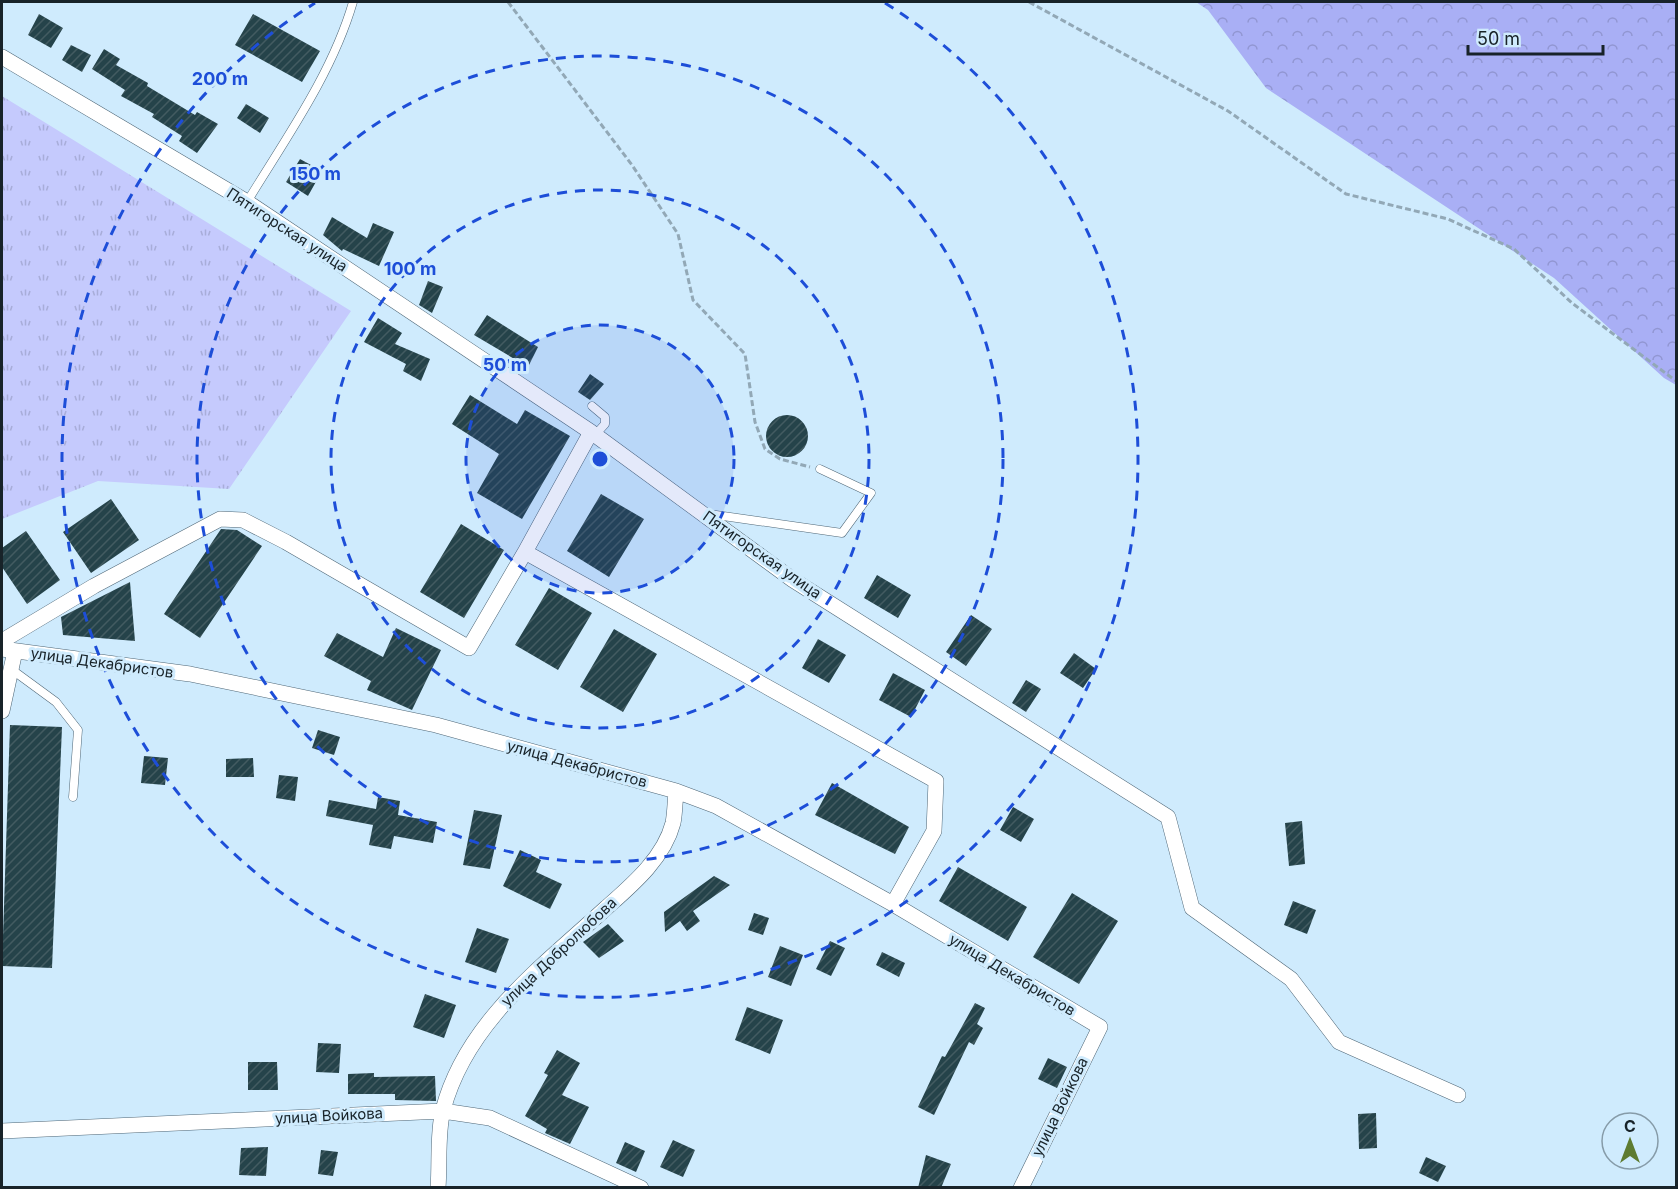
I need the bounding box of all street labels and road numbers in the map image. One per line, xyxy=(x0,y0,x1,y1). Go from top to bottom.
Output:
street label: Пятигорская улица xyxy=(223,183,351,276)
street label: Пятигорская улица xyxy=(699,507,825,603)
street label: улица Декабристов xyxy=(29,643,175,682)
street label: улица Декабристов xyxy=(505,736,649,791)
street label: улица Добролюбова xyxy=(497,893,620,1010)
street label: улица Декабристов xyxy=(946,929,1079,1020)
street label: улица Войкова xyxy=(1027,1054,1092,1160)
street label: улица Войкова xyxy=(274,1103,384,1128)

